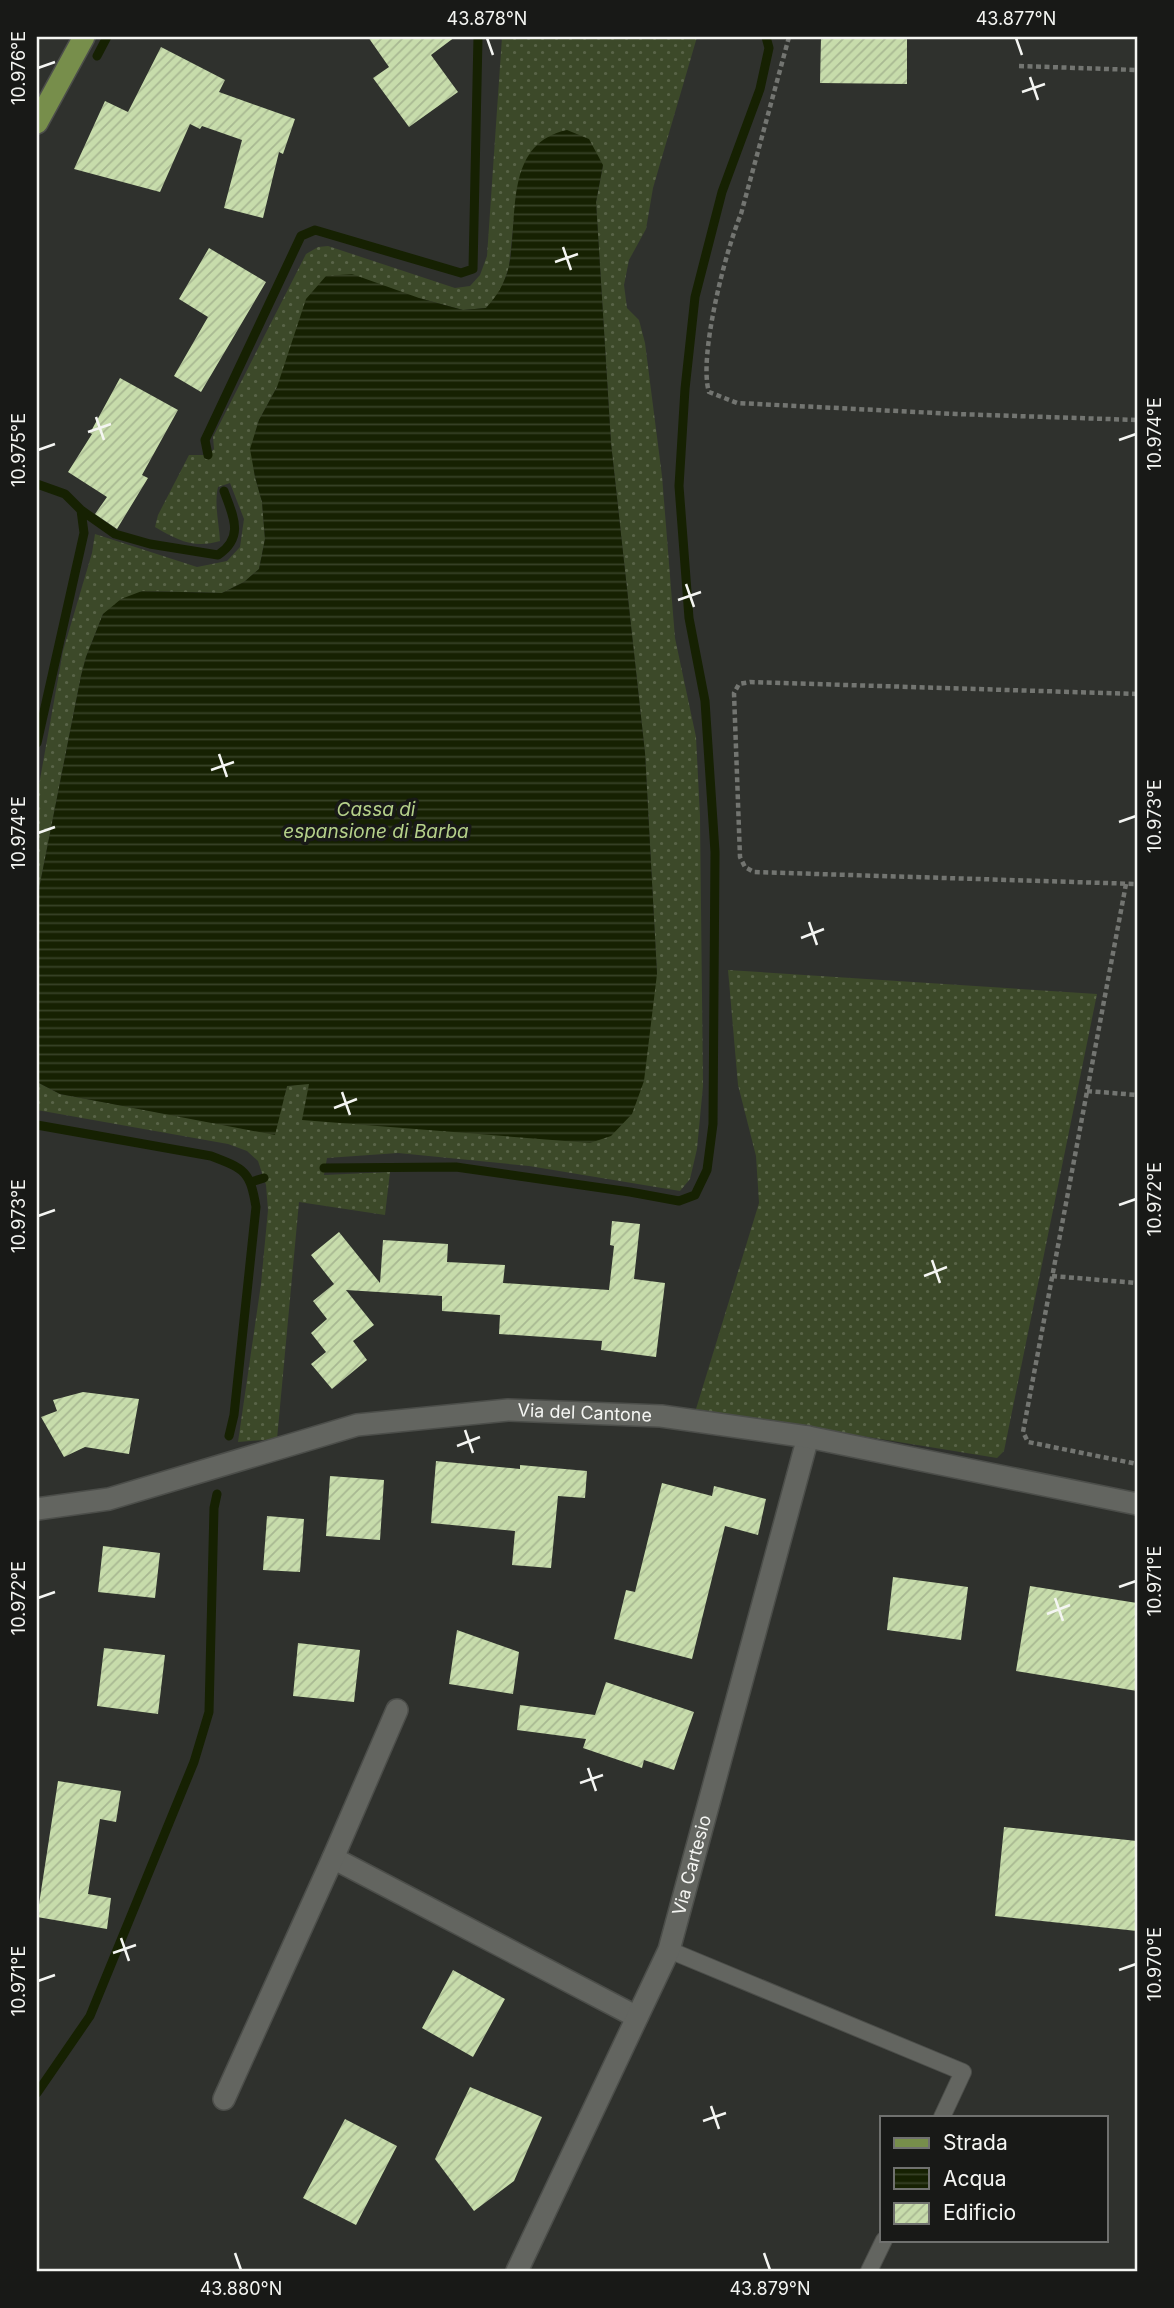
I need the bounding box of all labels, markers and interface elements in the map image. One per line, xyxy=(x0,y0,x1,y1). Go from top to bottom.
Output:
text: 43.878°N xyxy=(447,8,527,29)
text: 43.877°N xyxy=(976,8,1056,29)
text: 10.976°E xyxy=(8,31,29,105)
text: 10.974°E xyxy=(1144,397,1165,471)
text: 10.975°E xyxy=(8,413,29,487)
text: 10.973°E xyxy=(1144,779,1165,853)
text: 10.974°E xyxy=(8,796,29,870)
water label: Cassa di espansione di Barba xyxy=(283,798,469,843)
text: 10.972°E xyxy=(1144,1162,1165,1236)
text: 10.973°E xyxy=(8,1179,29,1253)
street label: Via del Cantone xyxy=(517,1399,652,1426)
text: 10.971°E xyxy=(1144,1546,1165,1616)
text: 10.972°E xyxy=(8,1561,29,1635)
street label: Via Cartesio xyxy=(668,1813,715,1918)
text: 10.970°E xyxy=(1144,1927,1165,2001)
text: 10.971°E xyxy=(8,1946,29,2016)
legend xyxy=(880,2116,1108,2242)
text: Strada xyxy=(943,2130,1008,2155)
text: Acqua xyxy=(943,2166,1007,2191)
text: Edificio xyxy=(943,2200,1016,2225)
text: 43.880°N xyxy=(200,2278,282,2299)
text: 43.879°N xyxy=(729,2278,811,2299)

